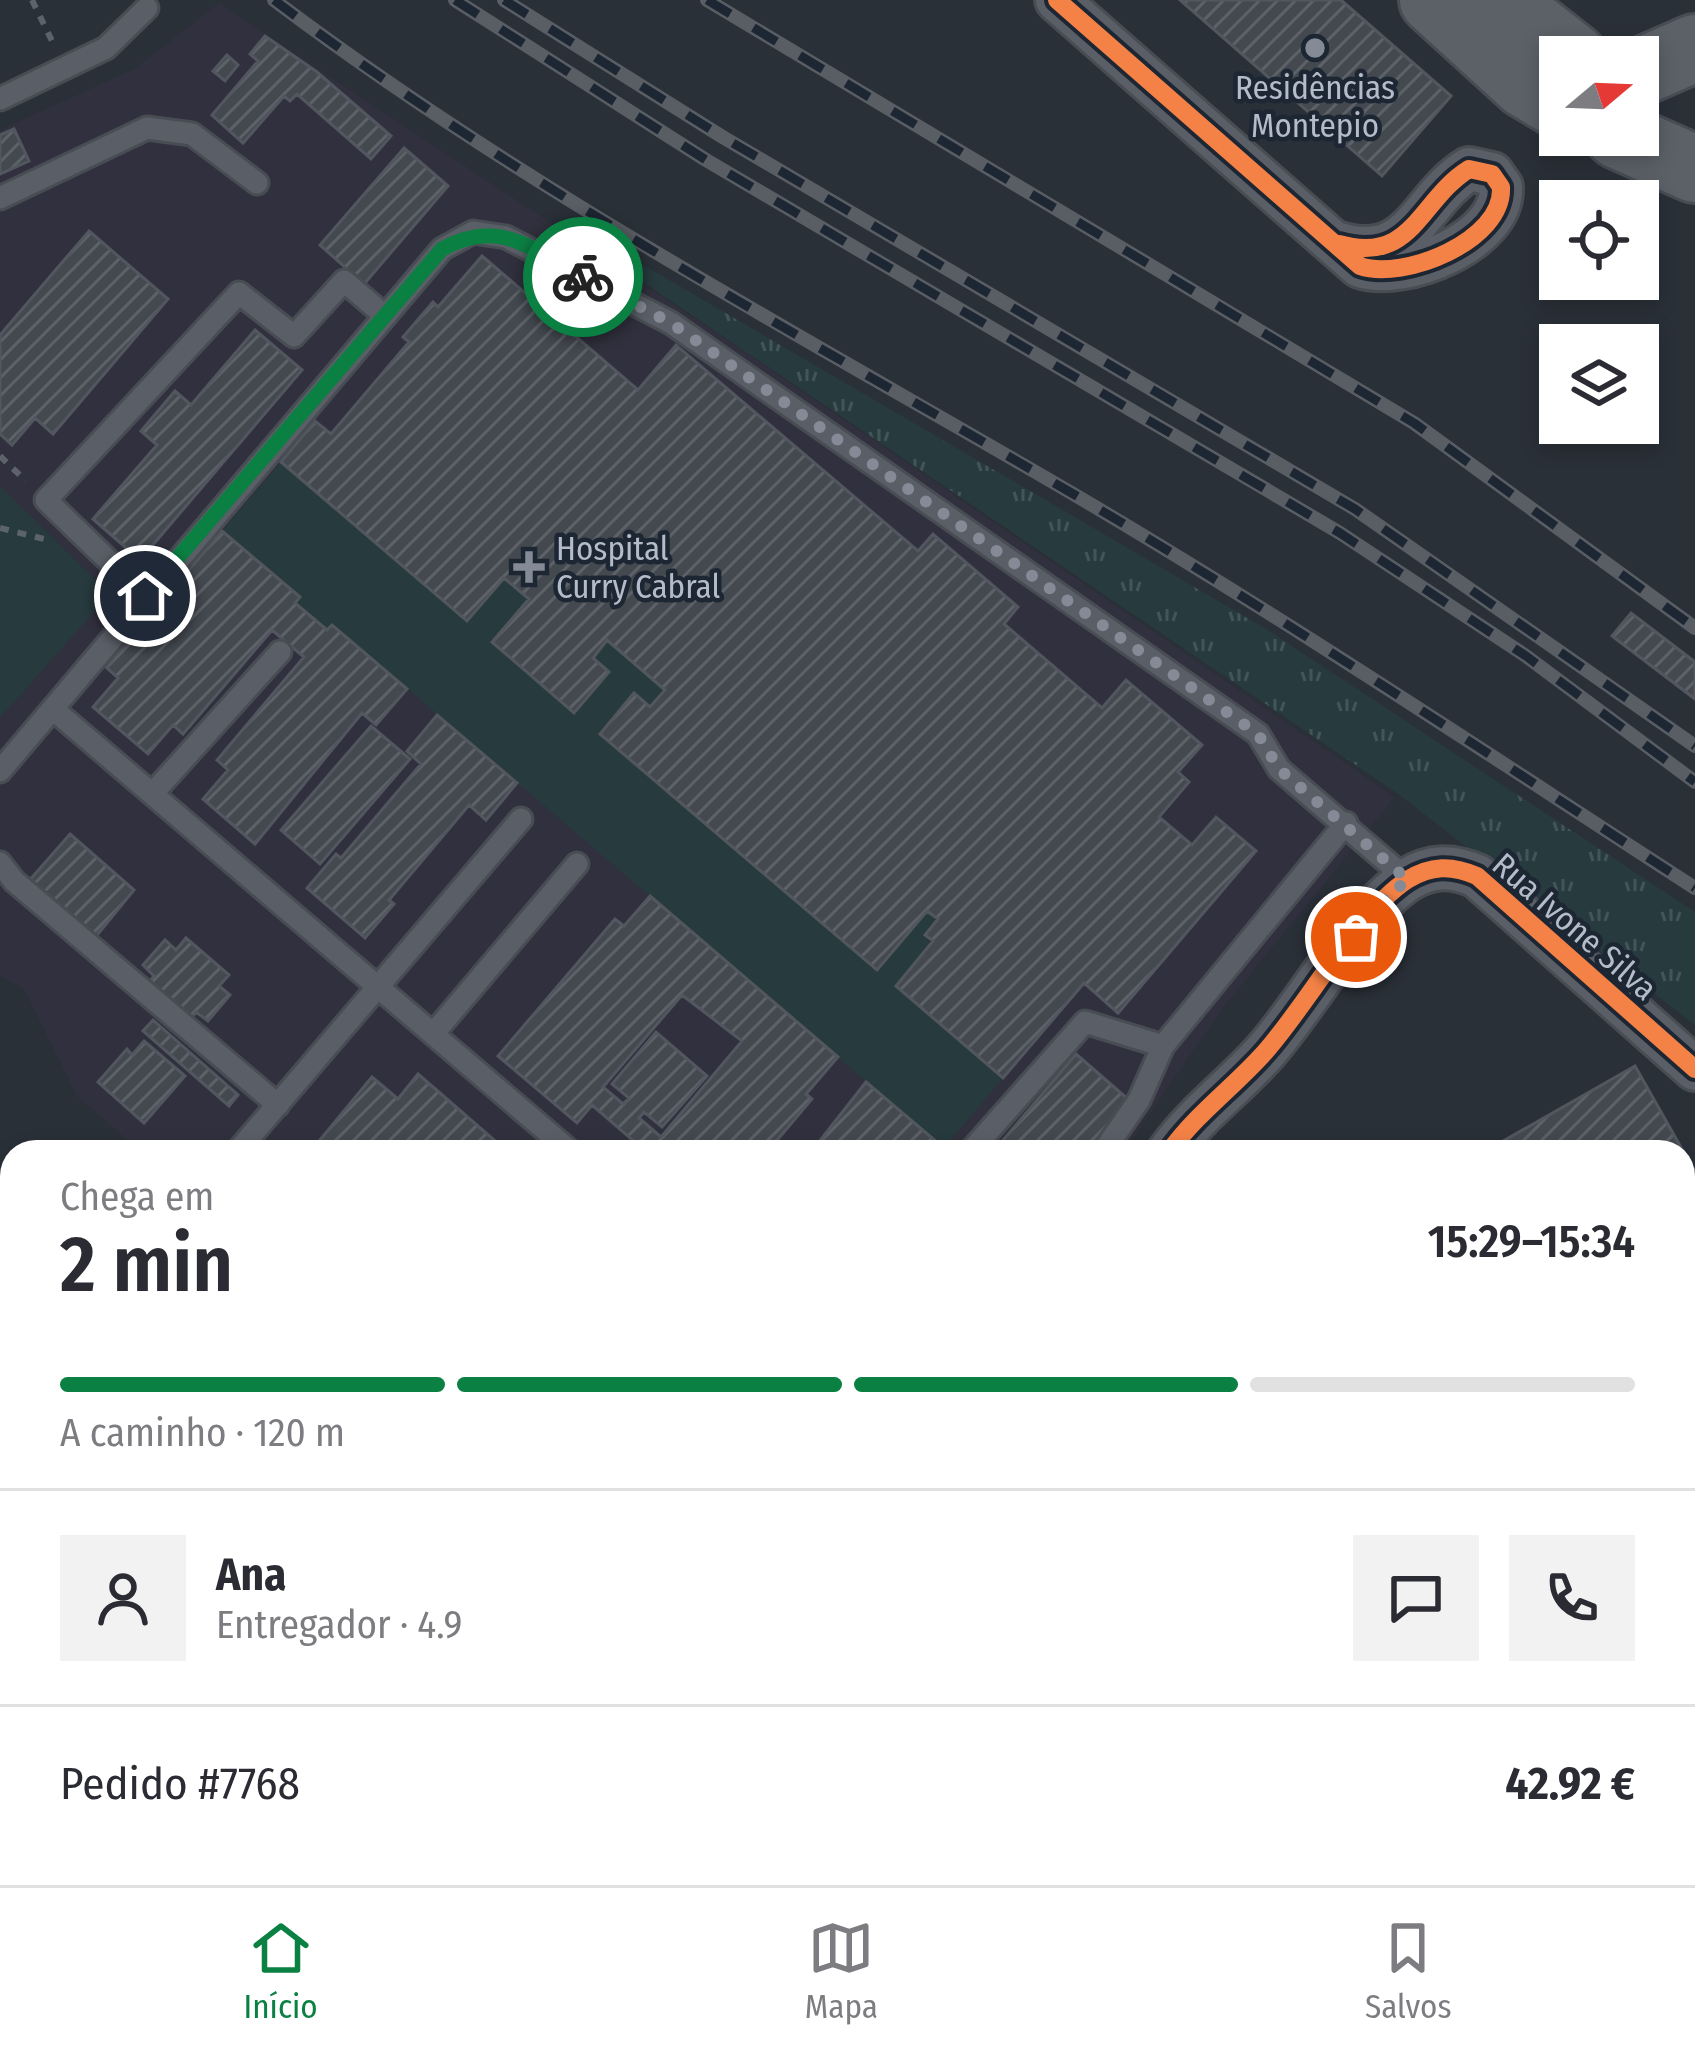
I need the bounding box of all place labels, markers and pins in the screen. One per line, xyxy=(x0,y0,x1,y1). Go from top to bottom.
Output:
marker: Residências Montepio xyxy=(1302,35,1328,61)
place label: Residências Montepio xyxy=(1235,68,1395,146)
place label: Hospital Curry Cabral xyxy=(556,529,720,607)
pin xyxy=(94,545,196,647)
marker: Hospital Curry Cabral xyxy=(513,551,545,583)
pin xyxy=(1305,886,1407,988)

